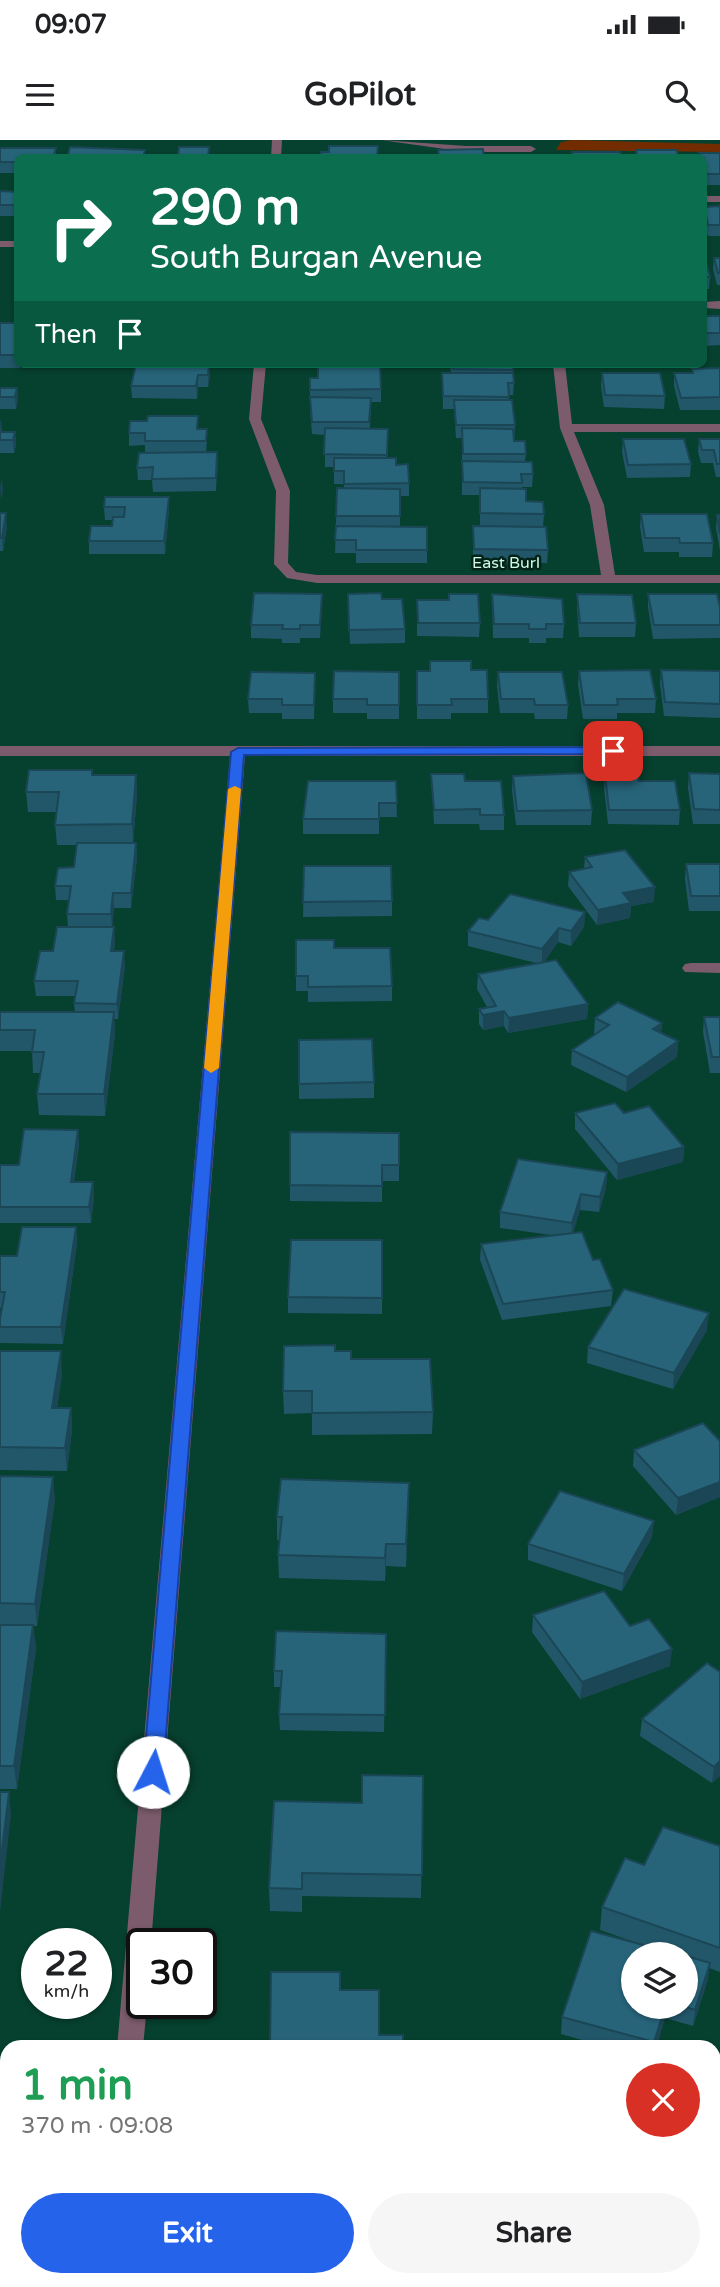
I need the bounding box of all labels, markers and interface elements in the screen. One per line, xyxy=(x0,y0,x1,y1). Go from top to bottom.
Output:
text: 09:07 xyxy=(35,9,107,40)
icon: menu xyxy=(21,76,59,114)
text: GoPilot xyxy=(304,76,416,114)
icon: search xyxy=(661,76,699,114)
text: 290 m xyxy=(150,179,300,238)
icon: right xyxy=(35,182,126,273)
text: South Burgan Avenue xyxy=(150,239,482,277)
icon: arrive xyxy=(111,315,149,353)
text: Then xyxy=(35,319,97,350)
street label: East Burl xyxy=(472,553,540,573)
pin xyxy=(583,721,643,781)
icon: arrive xyxy=(594,732,632,770)
position arrow xyxy=(116,1735,190,1809)
speed limit sign: 30 xyxy=(126,1928,217,2019)
map controls xyxy=(621,1942,698,2019)
button: layers xyxy=(621,1942,698,2019)
text: 22 xyxy=(45,1943,88,1985)
text: km/h xyxy=(44,1980,89,2002)
text: 1 min xyxy=(21,2060,133,2111)
button: close xyxy=(626,2063,700,2137)
text: 370 m · 09:08 xyxy=(21,2112,173,2140)
button: Exit xyxy=(21,2193,354,2273)
button: Share xyxy=(368,2193,700,2273)

